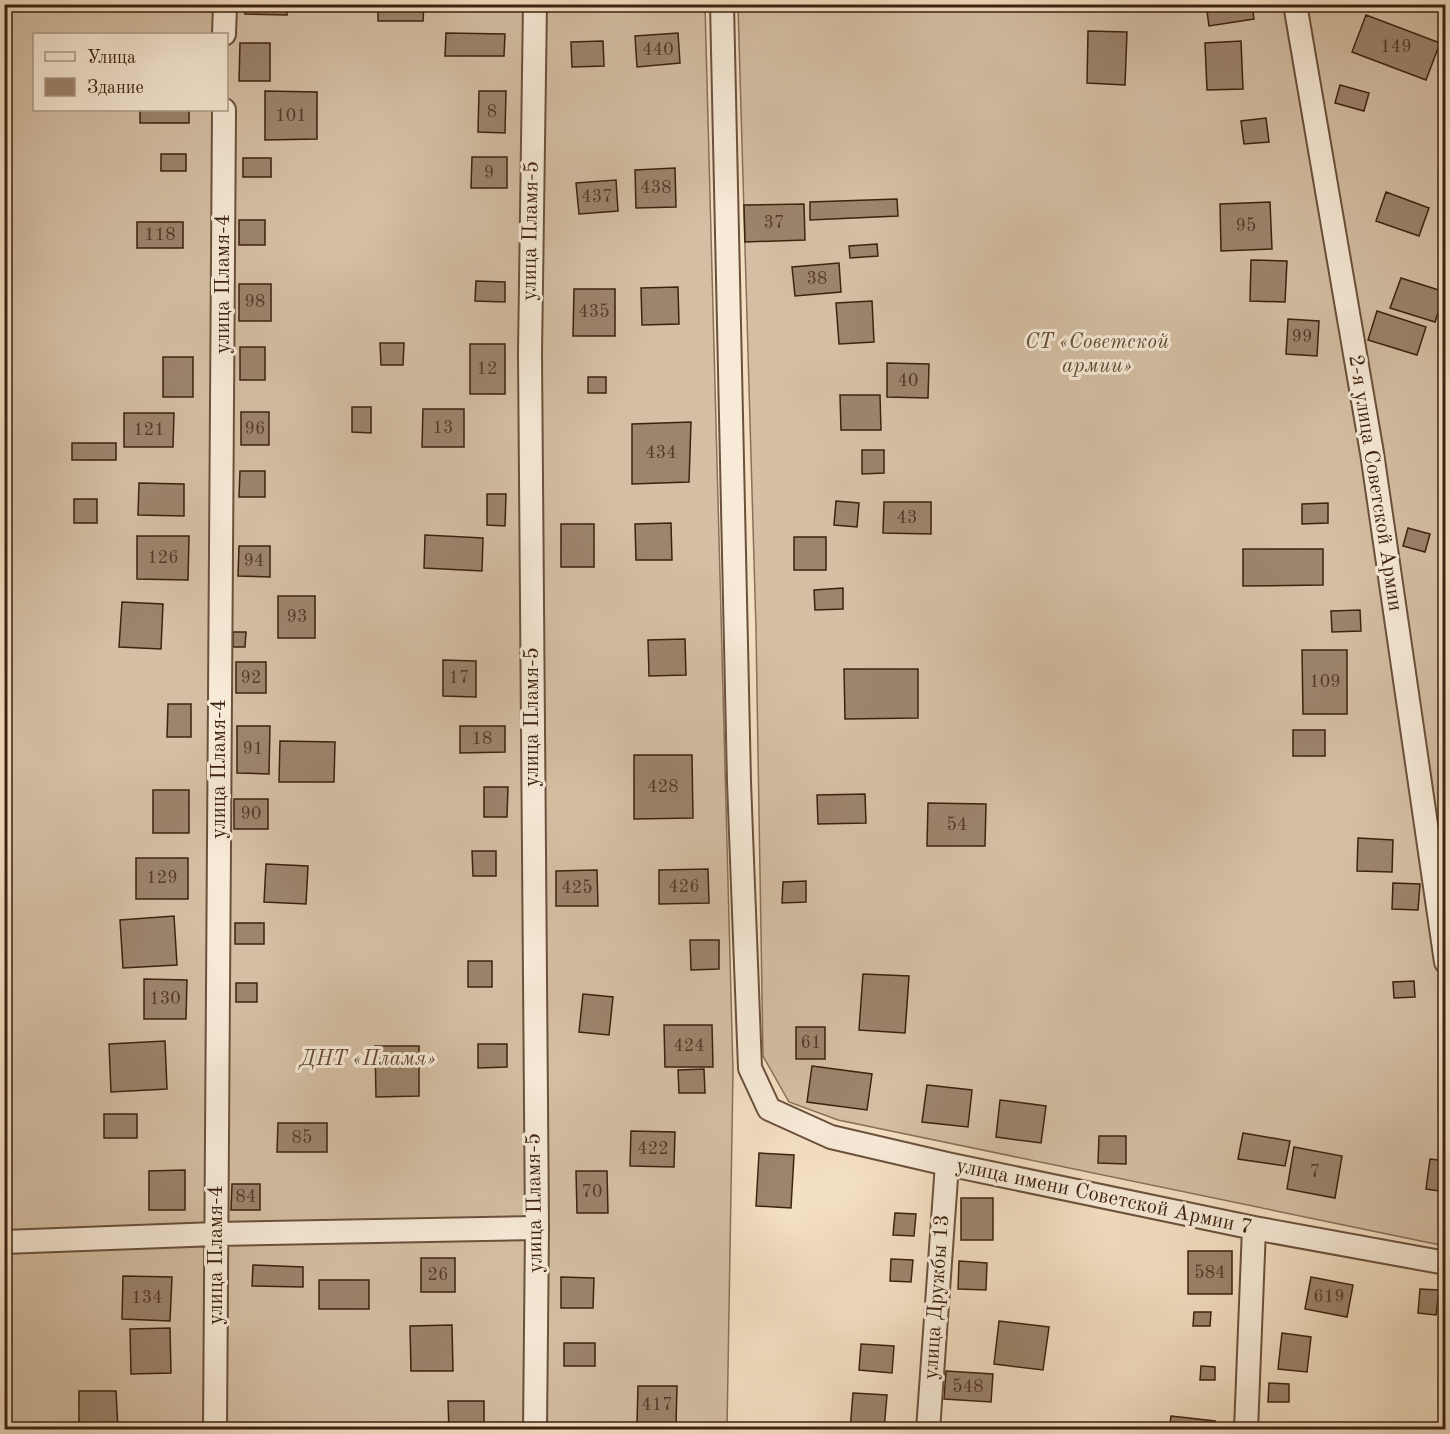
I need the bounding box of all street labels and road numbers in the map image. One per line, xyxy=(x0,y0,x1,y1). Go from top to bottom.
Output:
street label: улица Пламя-5 xyxy=(519,161,543,301)
street label: улица Пламя-4 xyxy=(213,214,234,354)
street label: 2-я улица Советской Армии xyxy=(1344,353,1406,613)
street label: улица Пламя-5 xyxy=(522,647,543,787)
street label: улица Пламя-4 xyxy=(209,699,230,839)
street label: улица Пламя-5 xyxy=(523,1133,547,1273)
street label: улица имени Советской Армии 7 xyxy=(954,1155,1254,1239)
street label: улица Пламя-4 xyxy=(206,1185,227,1325)
street label: улица Дружбы 13 xyxy=(921,1214,953,1380)

